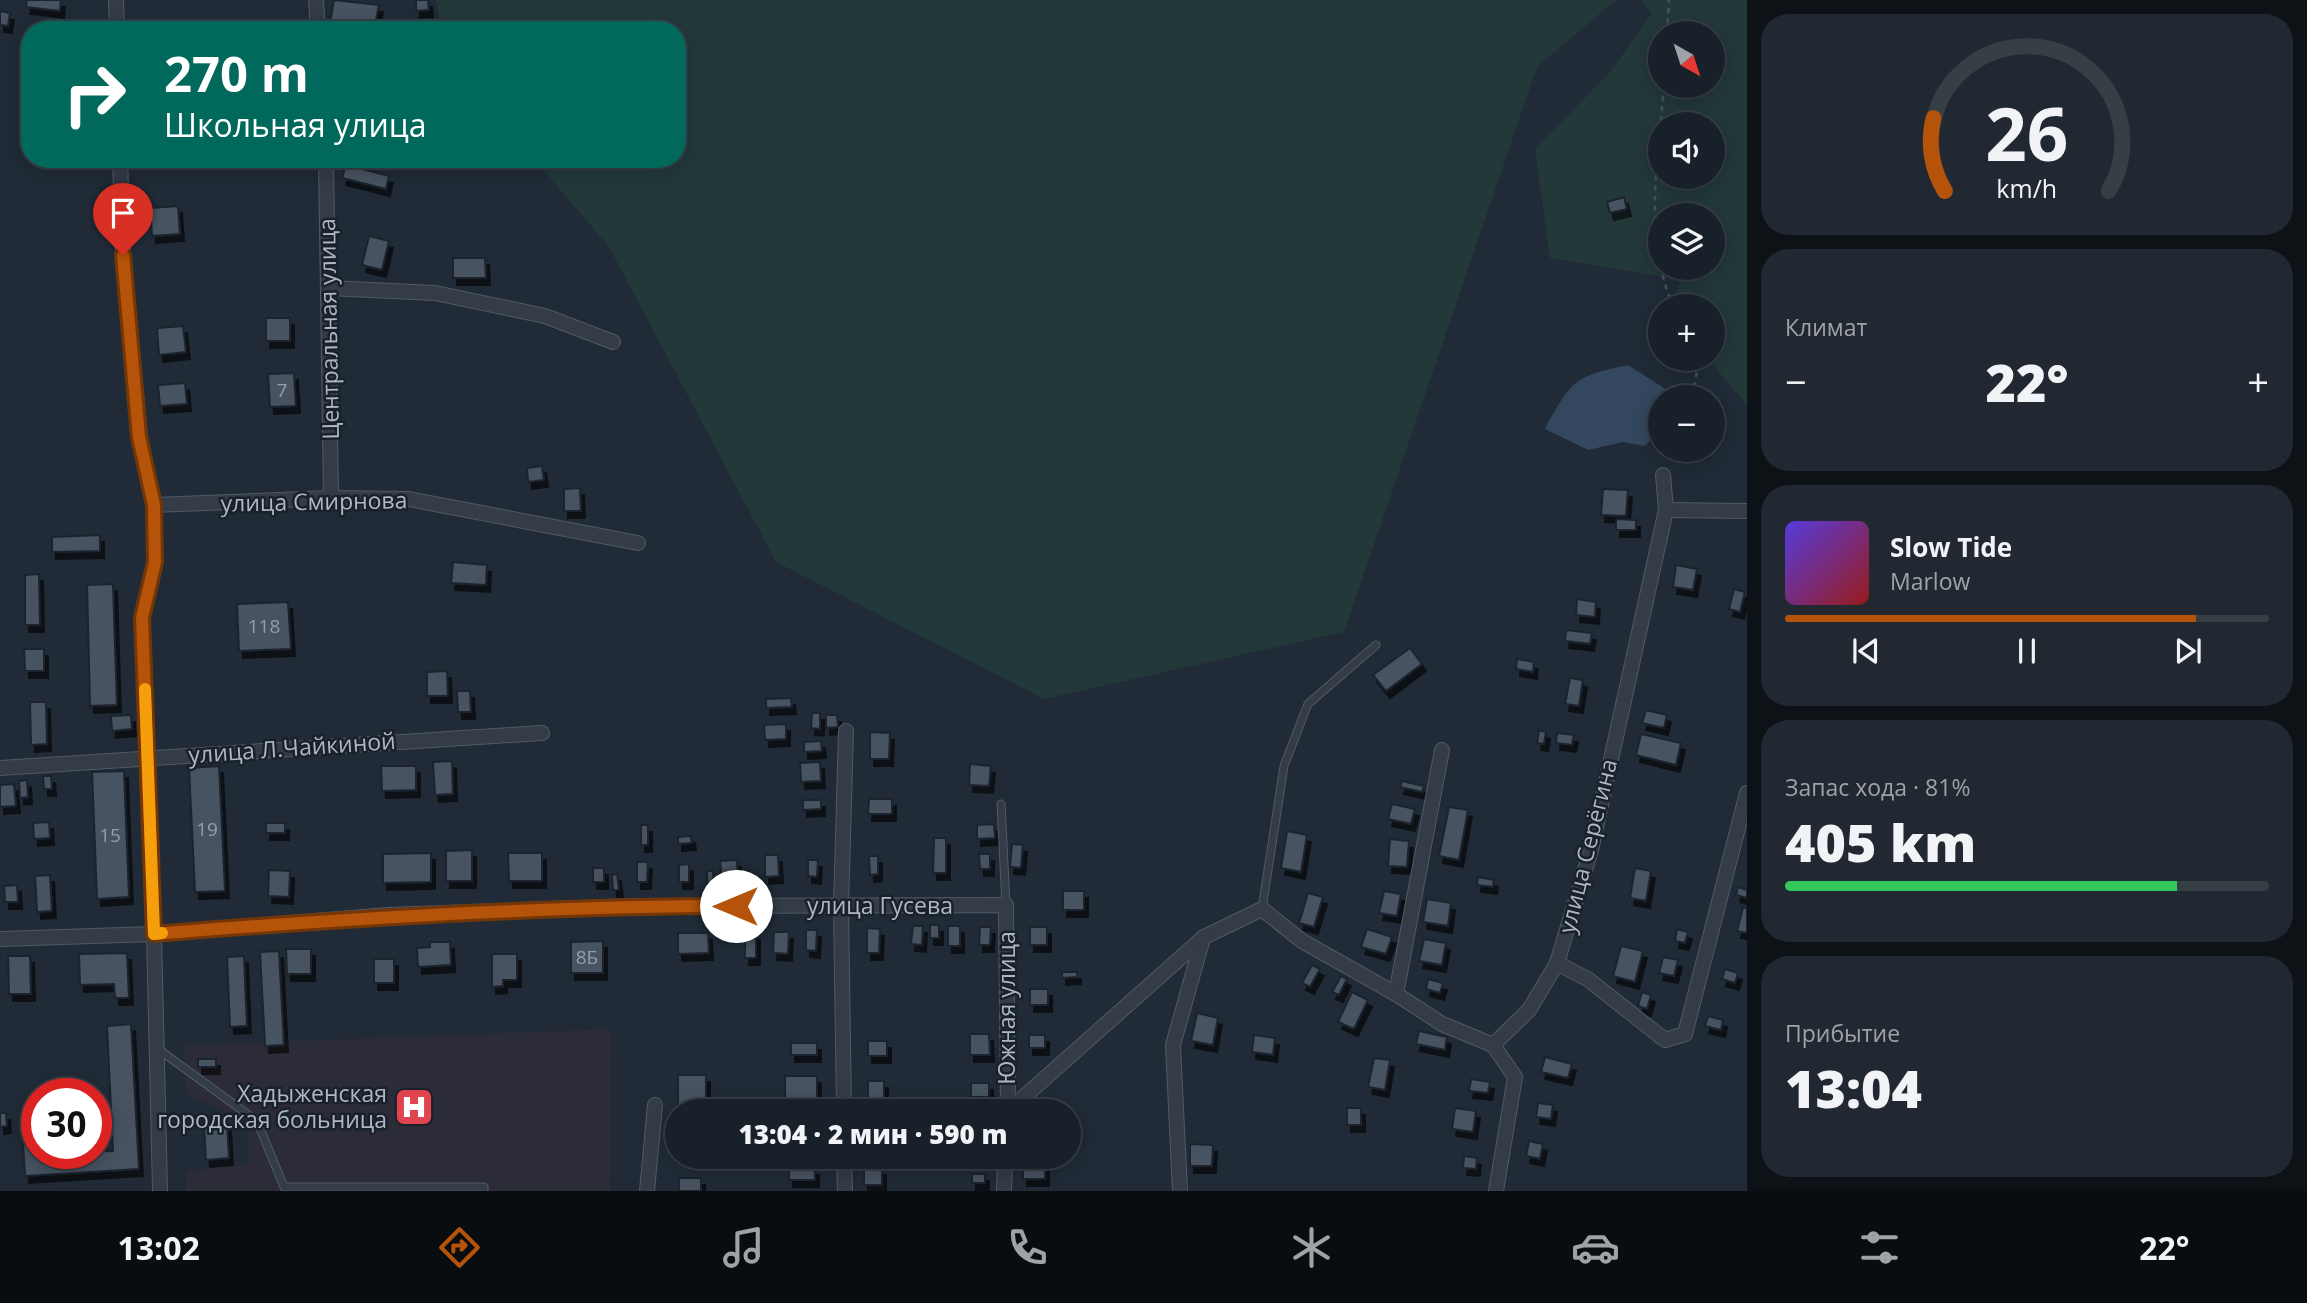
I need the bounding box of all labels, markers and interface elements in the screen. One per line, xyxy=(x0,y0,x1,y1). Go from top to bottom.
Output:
north arrow xyxy=(1648,21,1726,98)
map controls xyxy=(1648,21,1725,462)
text: 270 m xyxy=(164,40,309,106)
icon: right xyxy=(49,49,140,140)
text: 26 xyxy=(1985,83,2069,182)
text: Школьная улица xyxy=(164,103,427,146)
button: sound xyxy=(1648,112,1725,189)
text: km/h xyxy=(1997,171,2057,205)
pin xyxy=(93,183,153,255)
icon: arrive xyxy=(104,194,142,232)
button: layers xyxy=(1648,203,1725,280)
street label: Центральная улица xyxy=(310,218,346,440)
button: + xyxy=(1648,294,1725,371)
text: Климат xyxy=(1785,311,1867,343)
text: 22° xyxy=(1986,346,2068,417)
text: − xyxy=(1785,355,1807,407)
text: + xyxy=(2247,355,2269,407)
house number: 7 xyxy=(277,377,287,403)
button: − xyxy=(1648,385,1725,462)
street label: улица Смирнова xyxy=(220,483,408,519)
text: Slow Tide xyxy=(1890,529,2012,565)
text: Marlow xyxy=(1890,565,1970,597)
house number: 118 xyxy=(248,613,280,639)
icon: previous xyxy=(1847,632,1885,670)
icon: pause xyxy=(2008,632,2046,670)
icon: next xyxy=(2169,632,2207,670)
street label: улица Л.Чайкиной xyxy=(187,724,397,770)
street label: улица Серёгина xyxy=(1550,755,1624,936)
text: Запас хода · 81% xyxy=(1785,771,1970,803)
text: 405 km xyxy=(1785,806,1976,877)
house number: 19 xyxy=(196,816,218,842)
house number: 15 xyxy=(99,822,121,848)
position arrow xyxy=(699,869,773,943)
street label: улица Гусева xyxy=(807,889,953,921)
street label: Южная улица xyxy=(990,931,1022,1085)
house number: 8Б xyxy=(576,944,598,970)
text: Прибытие xyxy=(1785,1017,1900,1049)
text: 13:04 xyxy=(1785,1052,1922,1123)
place label: Хадыженская городская больница xyxy=(157,1077,387,1135)
speed limit sign: 30 xyxy=(21,1078,112,1169)
hospital icon: Хадыженская городская больница xyxy=(393,1086,435,1128)
text: 13:04 · 2 мин · 590 m xyxy=(738,1116,1008,1152)
icon: directions xyxy=(435,1223,484,1272)
icon: music xyxy=(719,1223,768,1272)
icon: phone xyxy=(1003,1223,1052,1272)
icon: climate xyxy=(1287,1223,1336,1272)
icon: car xyxy=(1571,1223,1620,1272)
icon: filters xyxy=(1855,1223,1904,1272)
text: 13:02 xyxy=(118,1226,200,1269)
text: 22° xyxy=(2139,1226,2189,1269)

